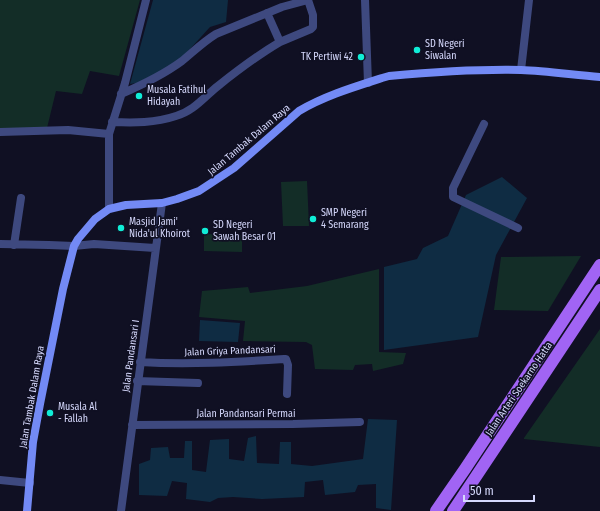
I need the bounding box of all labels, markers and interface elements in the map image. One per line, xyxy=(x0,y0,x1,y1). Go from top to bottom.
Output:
place label: SD Negeri Siwalan xyxy=(425,38,465,62)
marker: SD Negeri Siwalan xyxy=(412,45,422,55)
place label: TK Pertiwi 42 xyxy=(301,51,354,63)
marker: TK Pertiwi 42 xyxy=(356,52,366,62)
place label: Musala Fatihul Hidayah xyxy=(147,84,206,108)
marker: Musala Fatihul Hidayah xyxy=(134,91,144,101)
street label: Jalan Tambak Dalam Raya xyxy=(205,102,293,178)
place label: SMP Negeri 4 Semarang xyxy=(321,207,369,231)
marker: SMP Negeri 4 Semarang xyxy=(308,214,318,224)
place label: Masjid Jami' Nida'ul Khoirot xyxy=(129,216,191,240)
place label: SD Negeri Sawah Besar 01 xyxy=(213,219,276,243)
marker: Masjid Jami' Nida'ul Khoirot xyxy=(116,223,126,233)
marker: SD Negeri Sawah Besar 01 xyxy=(200,226,210,236)
street label: Jalan Pandansari I xyxy=(120,319,142,393)
street label: Jalan Arteri Soekarno Hatta xyxy=(483,340,555,438)
street label: Jalan Griya Pandansari xyxy=(184,343,276,359)
street label: Jalan Tambak Dalam Raya xyxy=(17,345,47,449)
place label: Musala Al - Fallah xyxy=(58,401,97,425)
marker: Musala Al - Fallah xyxy=(45,408,55,418)
street label: Jalan Pandansari Permai xyxy=(197,408,295,420)
scale bar xyxy=(464,477,534,503)
text: 50 m xyxy=(470,484,494,498)

